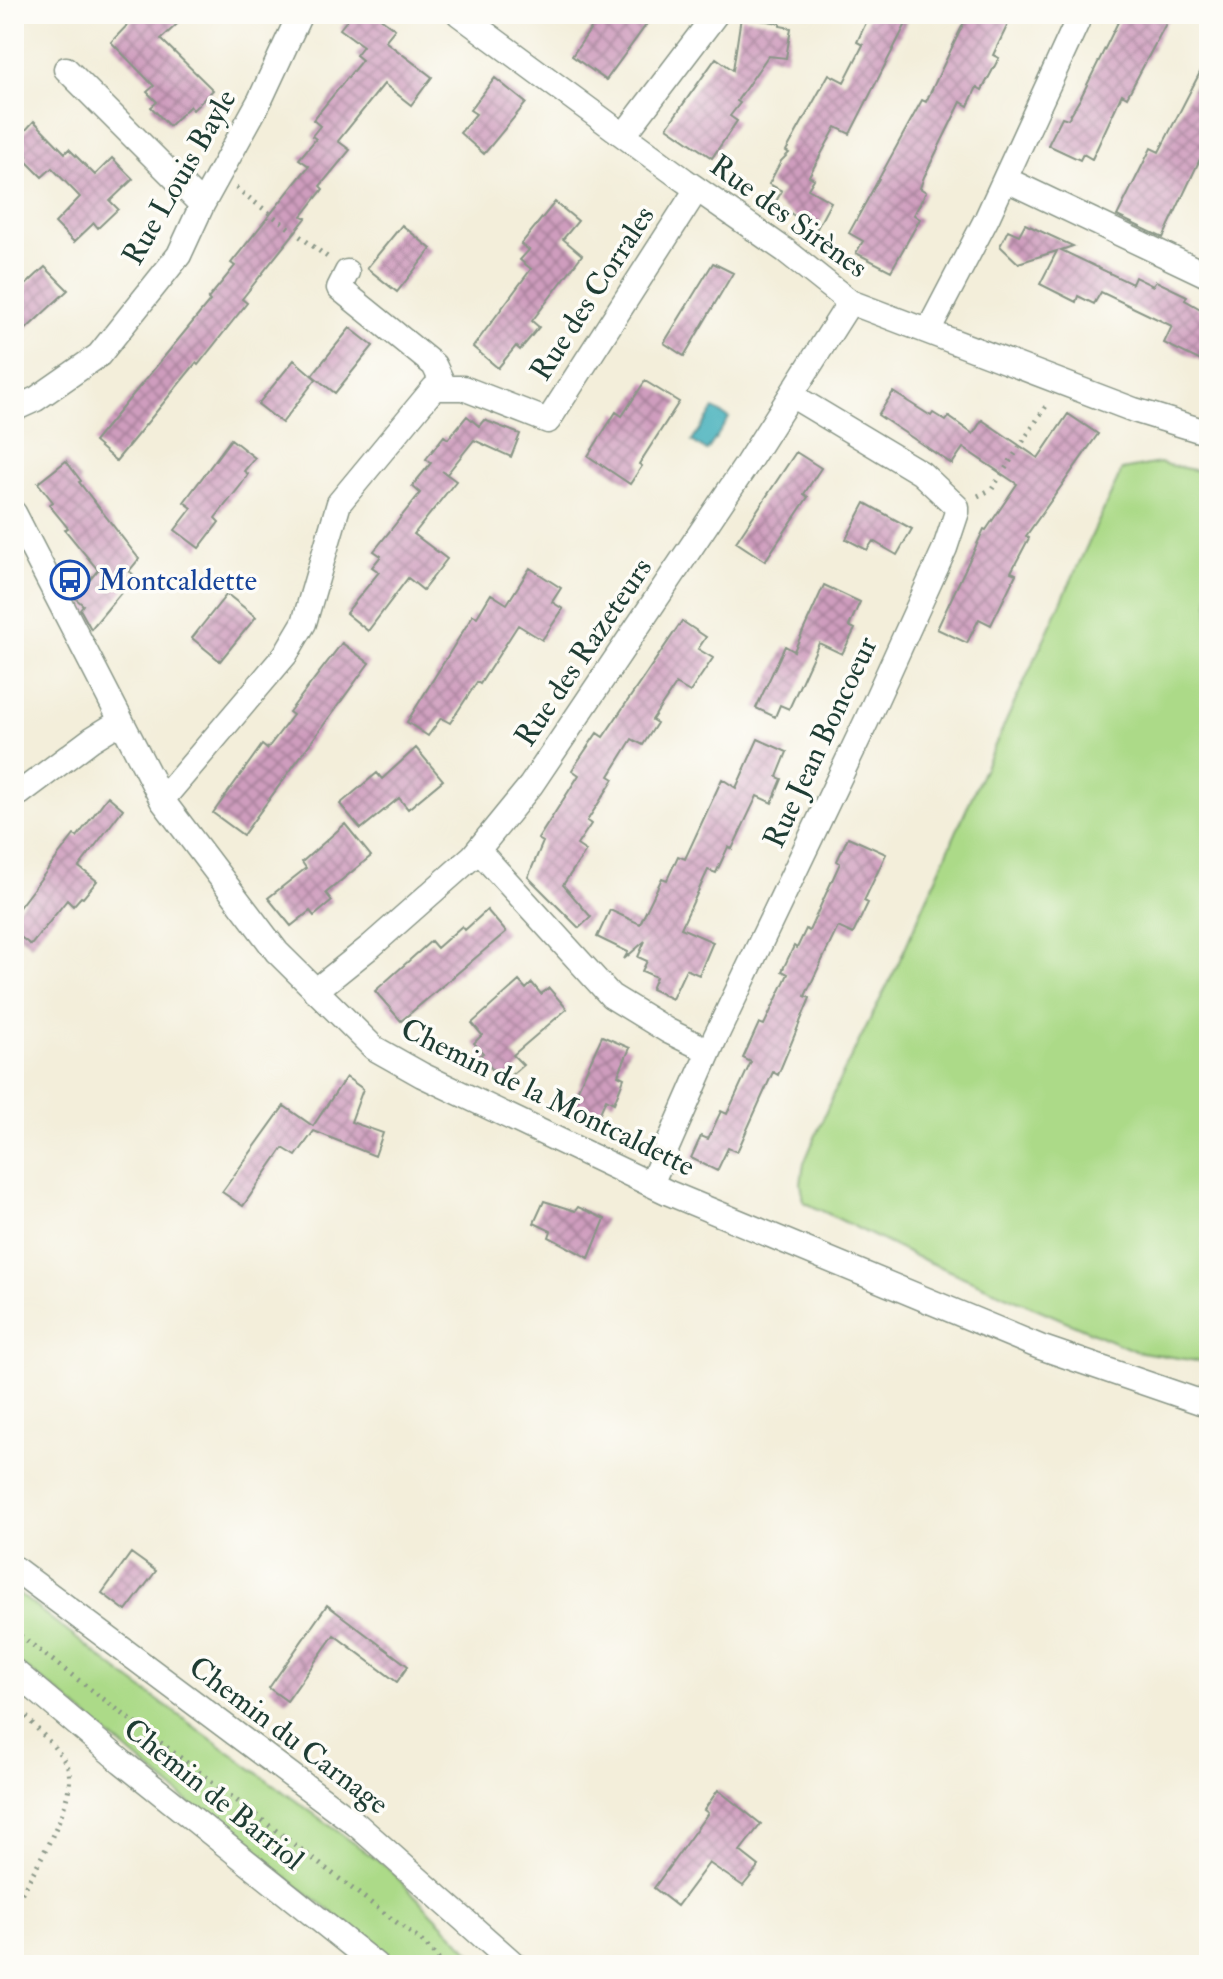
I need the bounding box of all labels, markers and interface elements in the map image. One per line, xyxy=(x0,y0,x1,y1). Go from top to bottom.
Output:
street label: Rue Louis Bayle xyxy=(114,83,245,272)
street label: Rue des Sirènes xyxy=(703,147,875,286)
street label: Rue des Corrales xyxy=(522,199,663,388)
street label: Rue des Razeteurs xyxy=(507,551,660,754)
bus stop icon: Montcaldette xyxy=(49,559,91,601)
place label: Montcaldette xyxy=(98,562,257,599)
street label: Rue Jean Boncoeur xyxy=(755,631,886,854)
street label: Chemin de la Montcaldette xyxy=(395,1010,701,1185)
street label: Chemin du Carnage xyxy=(182,1648,396,1823)
street label: Chemin de Barriol xyxy=(116,1710,311,1879)

